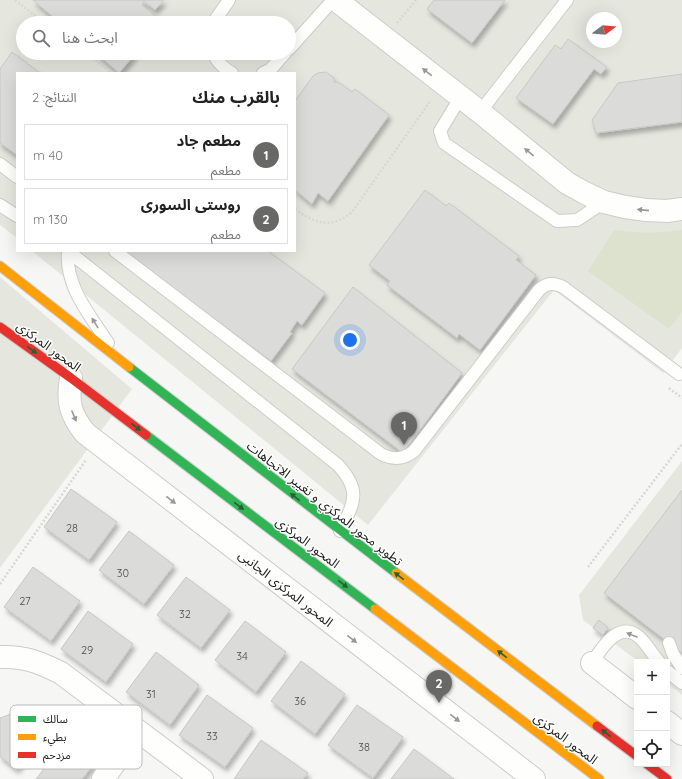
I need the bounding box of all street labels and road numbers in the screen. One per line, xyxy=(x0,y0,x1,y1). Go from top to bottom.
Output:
street label: المحور المركزى xyxy=(13,317,84,376)
street label: تطوير محور المركزي و تغيير الاتجاهات xyxy=(242,437,406,571)
street label: المحور المركزى xyxy=(272,513,343,572)
street label: المحور المركزى الجانبى xyxy=(235,546,336,631)
street label: المحور المركزى xyxy=(530,709,601,768)

